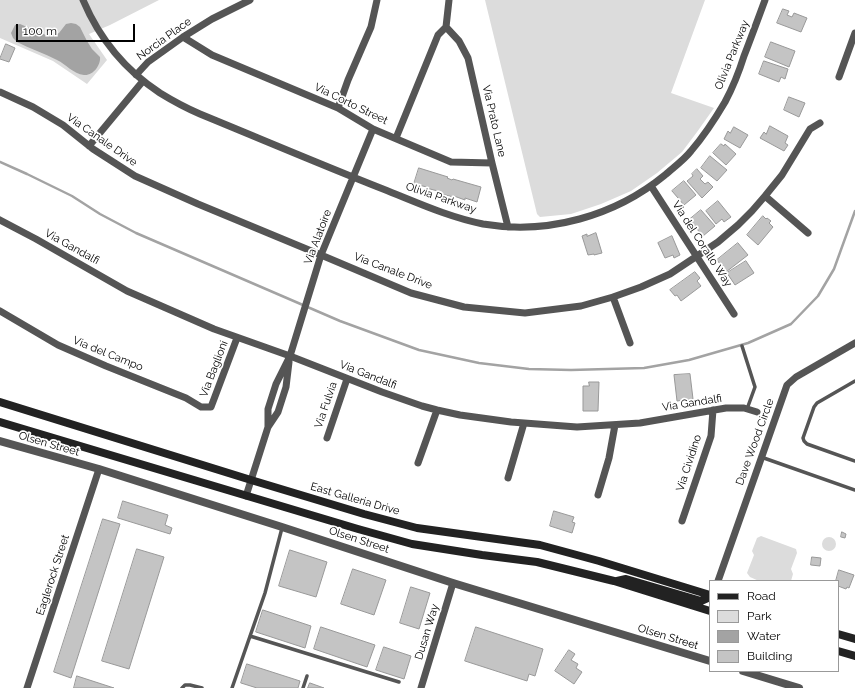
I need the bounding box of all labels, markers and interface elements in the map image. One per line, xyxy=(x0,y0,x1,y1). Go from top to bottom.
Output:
street label: Norcia Place xyxy=(134,15,194,63)
scale bar xyxy=(18,16,137,42)
street label: Olivia Parkway xyxy=(712,18,752,92)
text: 100 m xyxy=(23,24,57,38)
street label: Via Corto Street xyxy=(312,81,390,127)
street label: Via Prato Lane xyxy=(479,84,509,158)
street label: Via Canale Drive xyxy=(64,111,140,169)
street label: Olivia Parkway xyxy=(404,180,478,216)
street label: Via del Corallo Way xyxy=(669,199,735,289)
street label: Via Alatoire xyxy=(301,208,335,266)
street label: Via Gandalfi xyxy=(42,227,102,267)
street label: Via Canale Drive xyxy=(352,250,434,292)
street label: Via del Campo xyxy=(71,334,145,374)
street label: Via Baglioni xyxy=(197,339,231,399)
street label: Via Gandalfi xyxy=(337,358,399,392)
street label: Via Fulvia xyxy=(312,380,340,430)
street label: Via Gandalfi xyxy=(661,392,723,414)
street label: Dave Wood Circle xyxy=(733,397,777,487)
street label: Olsen Street xyxy=(17,429,81,459)
street label: Via Cividino xyxy=(674,433,704,493)
street label: East Galleria Drive xyxy=(309,480,401,518)
street label: Olsen Street xyxy=(327,524,391,556)
street label: Eaglerock Street xyxy=(34,533,72,617)
legend xyxy=(709,580,839,672)
text: Road xyxy=(747,589,776,603)
street label: Dusan Way xyxy=(412,603,442,661)
text: Park xyxy=(747,609,772,623)
street label: Olsen Street xyxy=(636,622,700,652)
text: Water xyxy=(747,629,781,643)
text: Building xyxy=(747,649,793,663)

